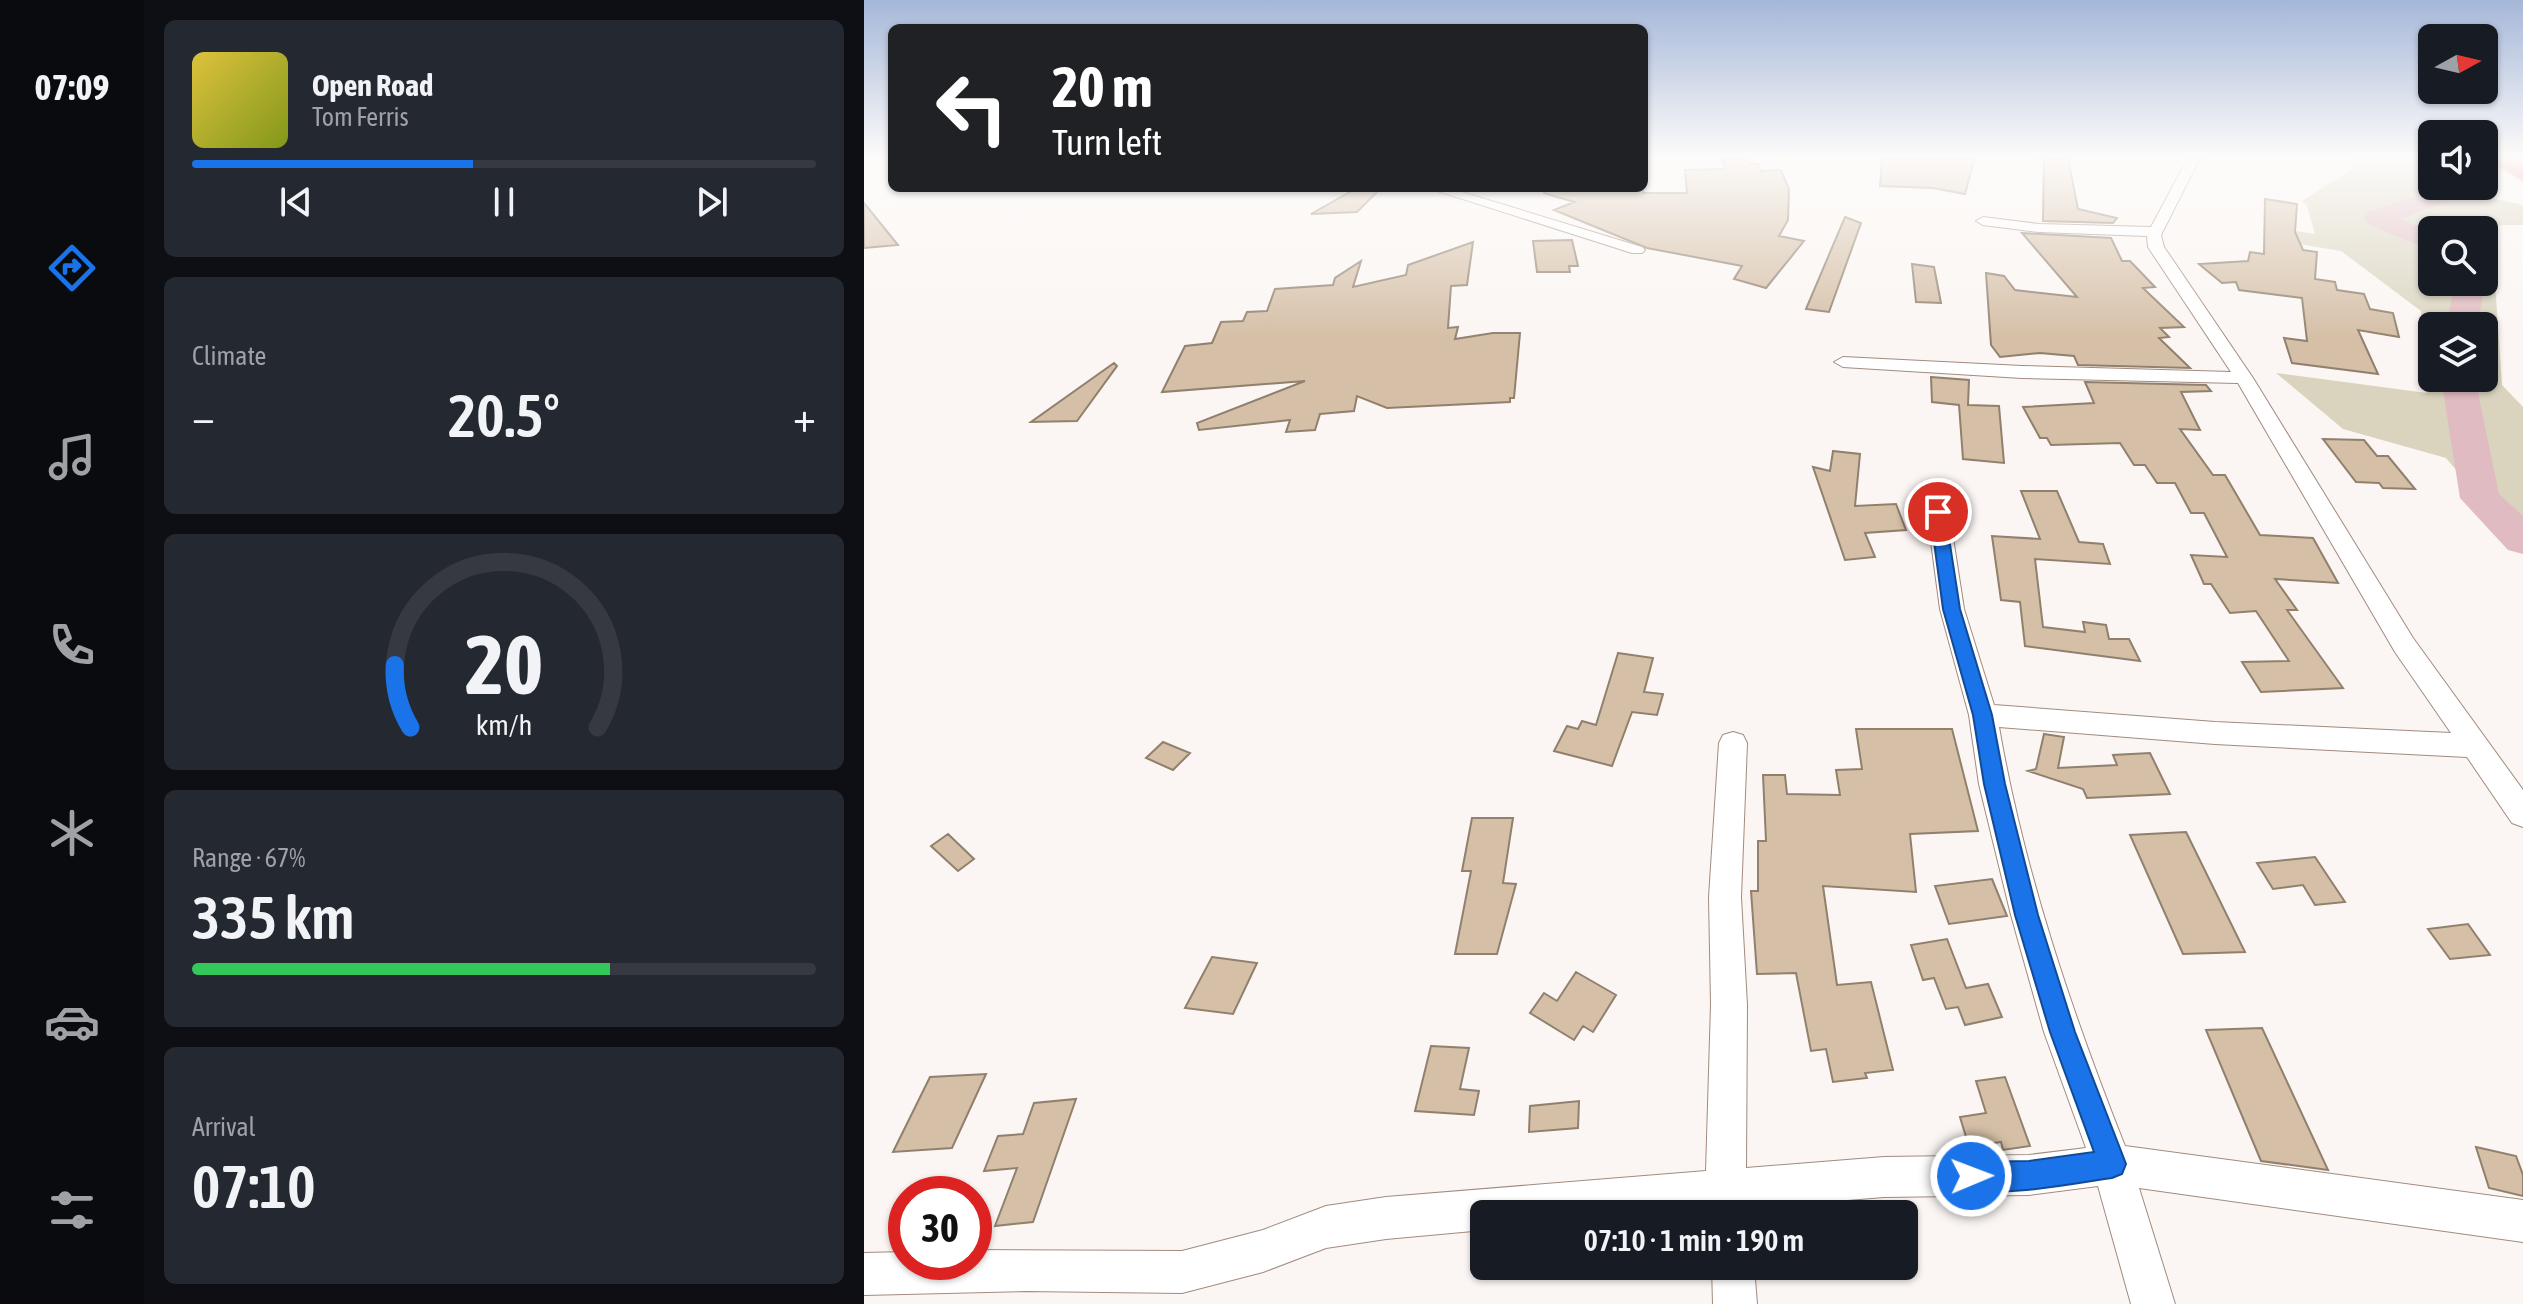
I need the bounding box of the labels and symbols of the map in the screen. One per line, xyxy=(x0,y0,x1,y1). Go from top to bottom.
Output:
north arrow xyxy=(2418,24,2498,104)
pin xyxy=(1904,478,1972,546)
position arrow xyxy=(1929,1134,2013,1218)
speed limit sign: 30 xyxy=(888,1176,992,1280)

